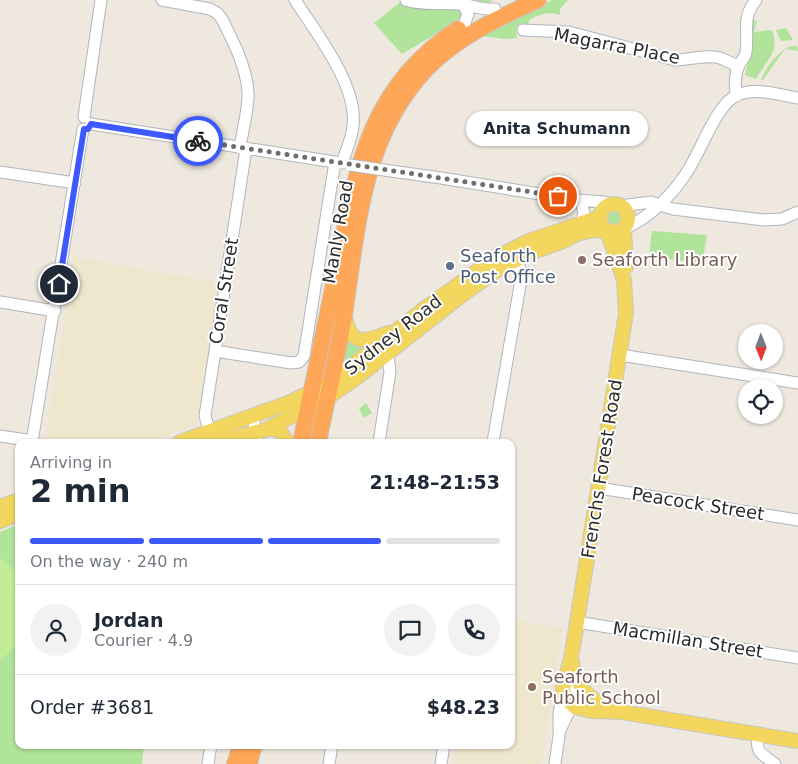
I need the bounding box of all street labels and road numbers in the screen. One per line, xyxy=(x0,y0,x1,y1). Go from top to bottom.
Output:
street label: Magarra Place xyxy=(552,23,682,68)
street label: Manly Road xyxy=(318,179,357,285)
street label: Coral Street xyxy=(205,236,242,346)
street label: Sydney Road xyxy=(340,290,445,379)
street label: Frenchs Forest Road xyxy=(577,378,626,560)
street label: Peacock Street xyxy=(630,483,766,524)
street label: Macmillan Street xyxy=(611,617,765,662)

